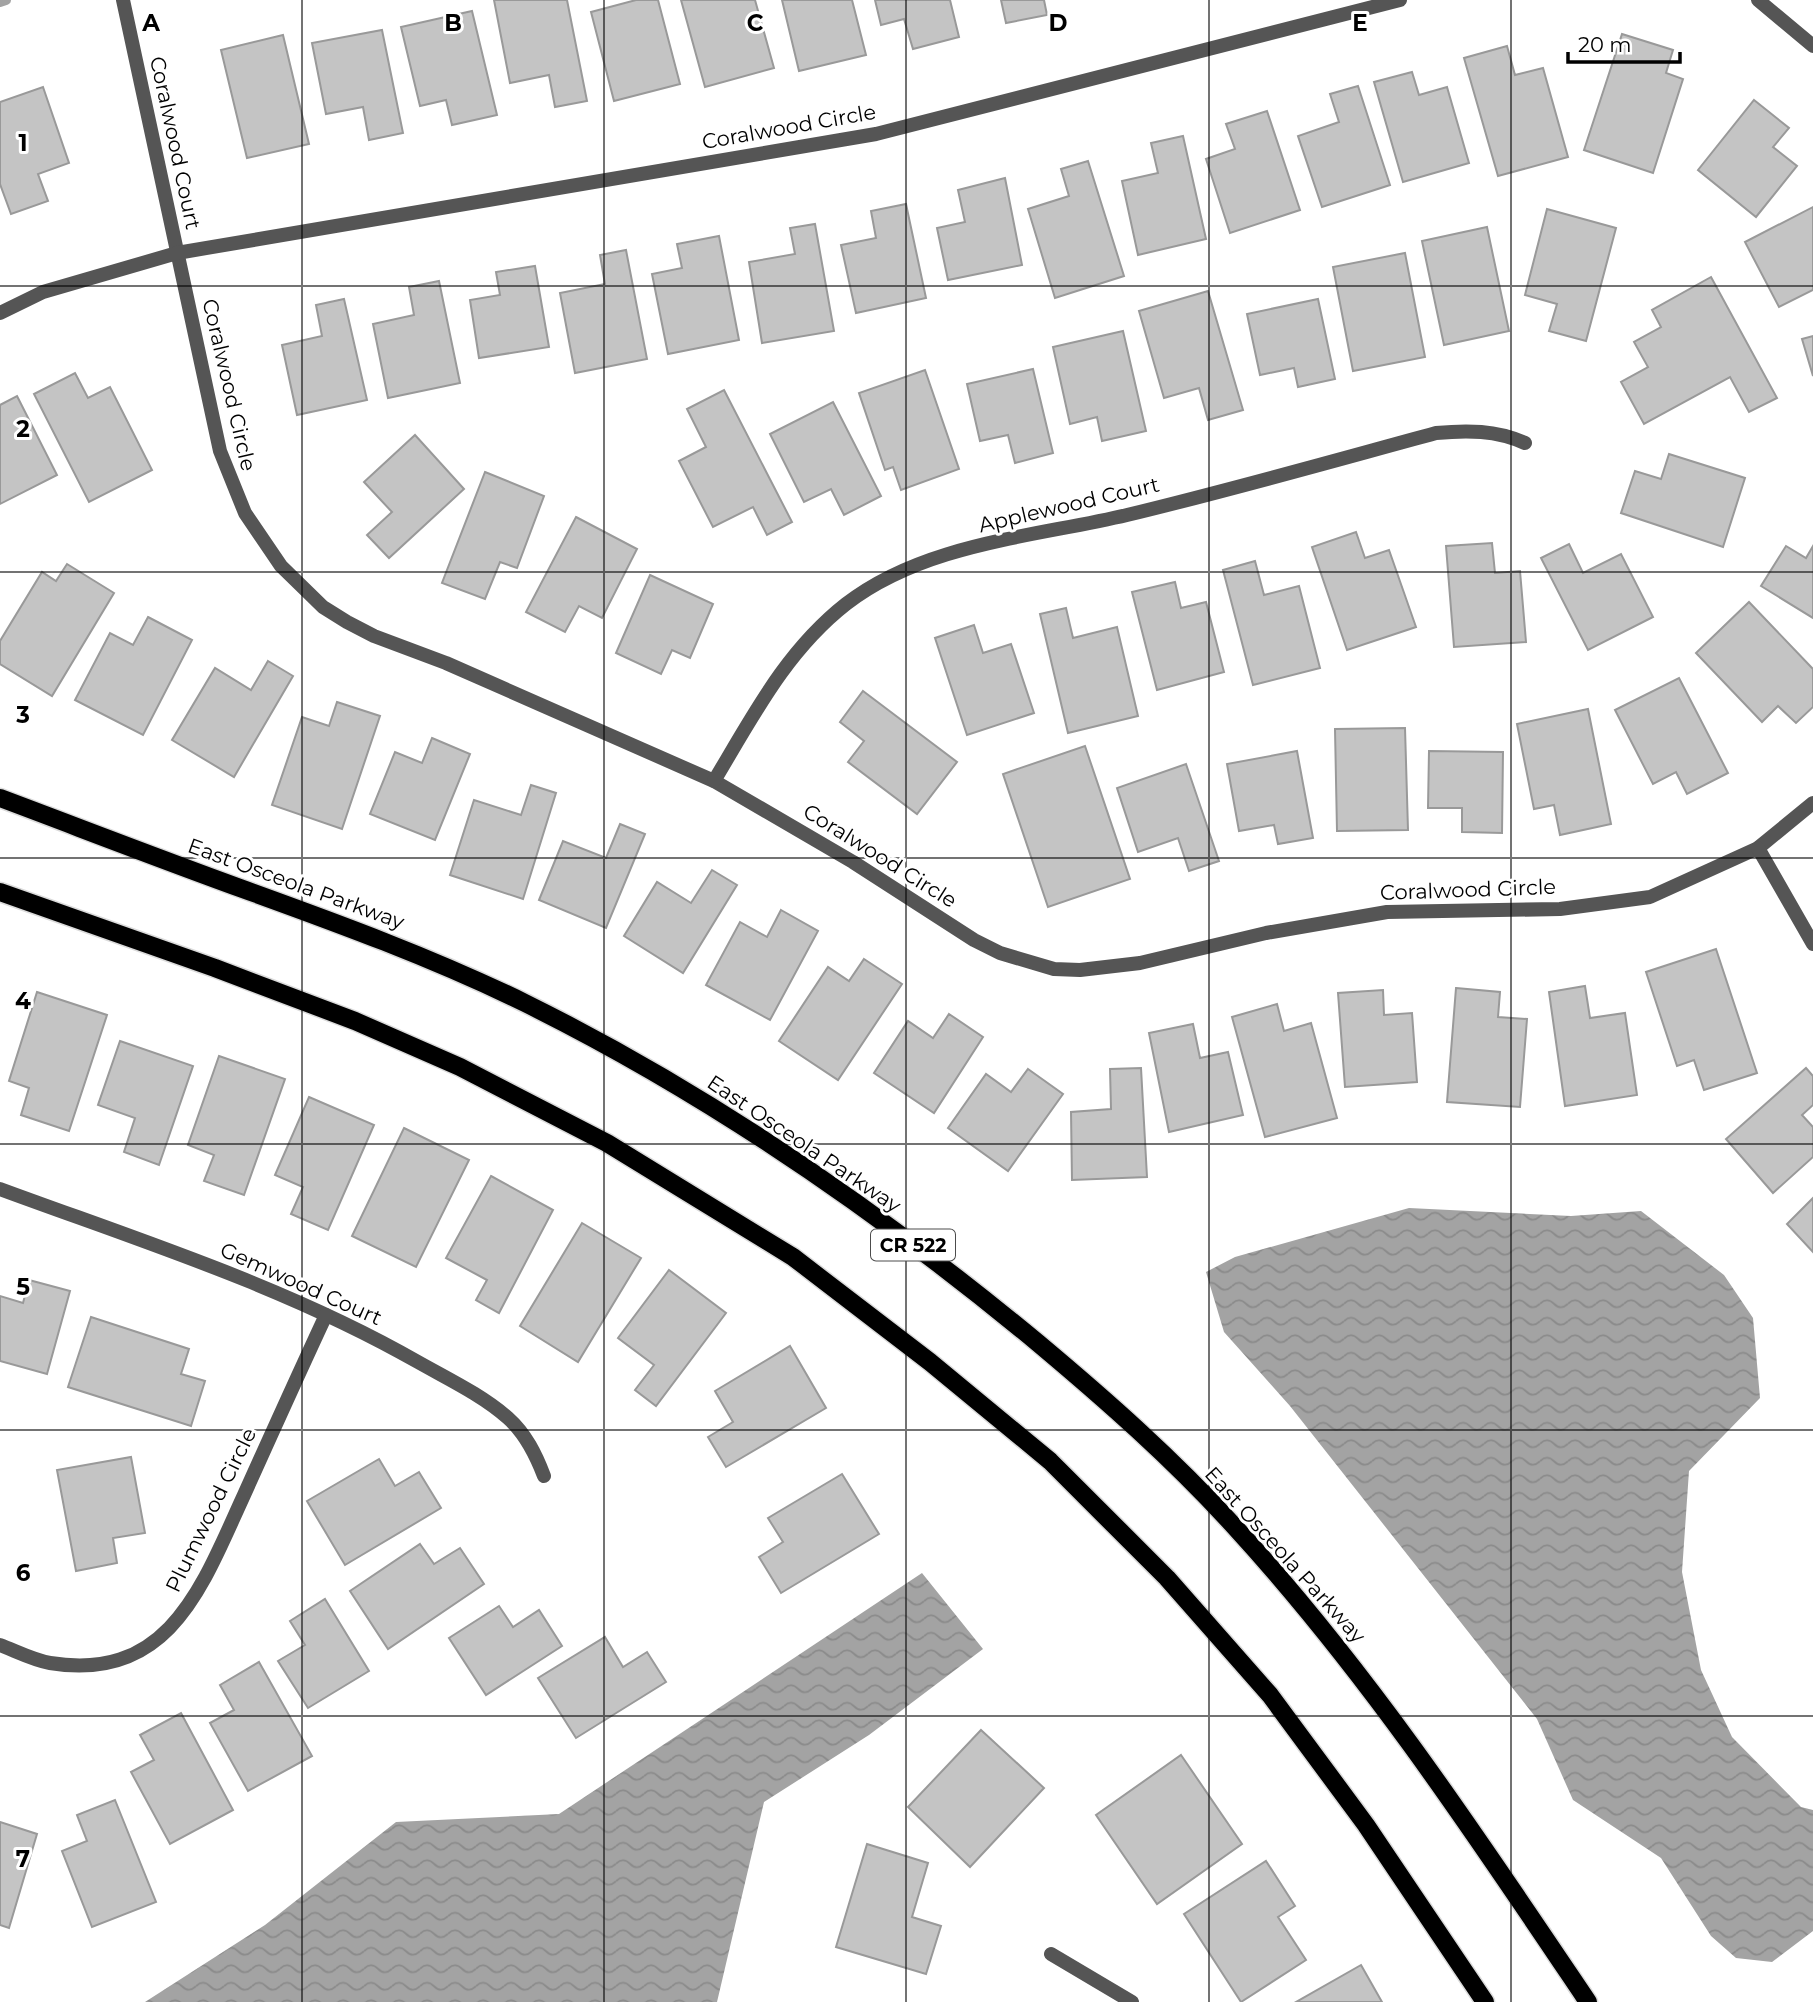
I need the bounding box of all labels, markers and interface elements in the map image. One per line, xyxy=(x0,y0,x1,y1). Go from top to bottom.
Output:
text: A xyxy=(141,9,160,37)
text: B xyxy=(444,9,462,37)
text: C xyxy=(747,9,764,37)
text: D xyxy=(1049,9,1068,37)
text: E xyxy=(1352,9,1368,37)
scale bar xyxy=(1568,21,1680,65)
text: 20 m xyxy=(1578,32,1632,57)
street label: Coralwood Court xyxy=(145,54,206,232)
street label: Coralwood Circle xyxy=(700,99,878,154)
text: 1 xyxy=(18,129,28,157)
street label: Coralwood Circle xyxy=(198,296,261,473)
text: 2 xyxy=(16,415,30,443)
street label: Applewood Court xyxy=(976,472,1162,537)
text: 3 xyxy=(15,701,30,729)
street label: Coralwood Circle xyxy=(799,798,962,913)
street label: East Osceola Parkway xyxy=(185,833,408,935)
street label: Coralwood Circle xyxy=(1380,874,1556,905)
text: 4 xyxy=(15,987,31,1015)
street label: East Osceola Parkway xyxy=(703,1069,906,1218)
road number: CR 522 xyxy=(871,1230,955,1260)
street label: Gemwood Court xyxy=(217,1237,386,1330)
text: 5 xyxy=(16,1273,30,1301)
street label: Plumwood Circle xyxy=(160,1423,261,1596)
street label: East Osceola Parkway xyxy=(1200,1461,1371,1648)
text: 6 xyxy=(16,1559,31,1587)
text: 7 xyxy=(16,1845,30,1873)

